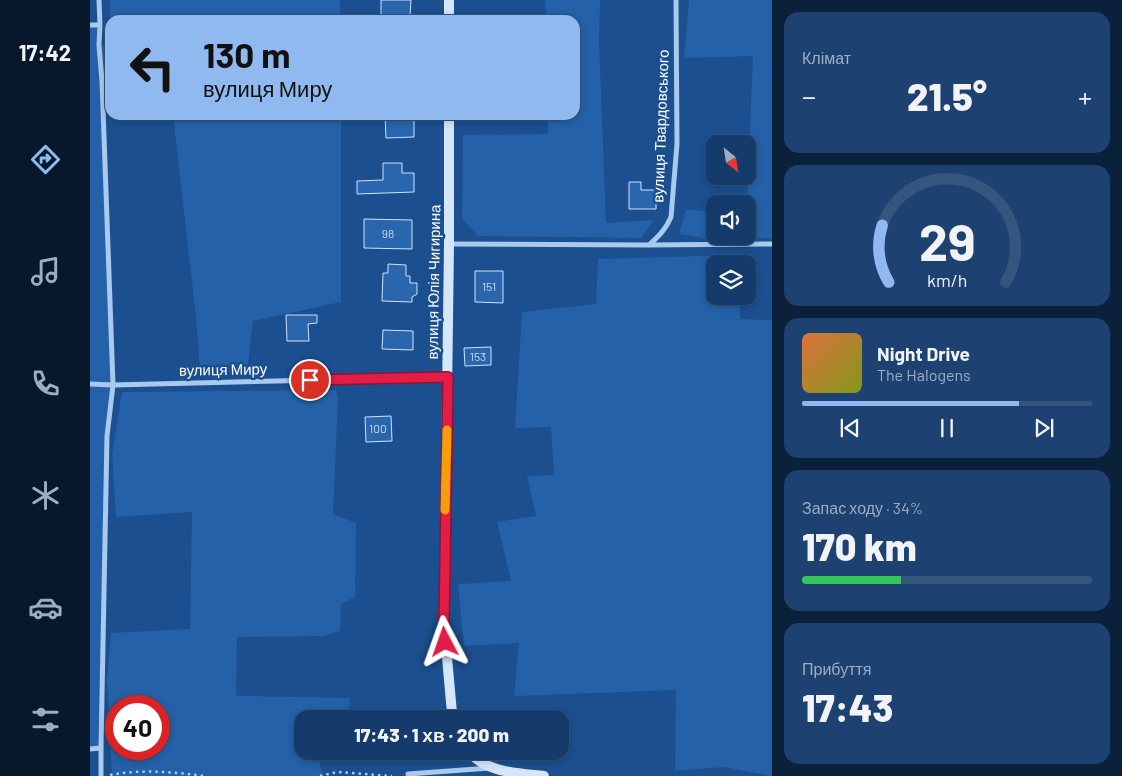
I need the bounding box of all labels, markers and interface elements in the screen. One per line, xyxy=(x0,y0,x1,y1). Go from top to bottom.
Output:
text: 130 m xyxy=(203,33,290,75)
icon: left xyxy=(120,35,185,100)
text: 17:42 xyxy=(19,39,71,65)
text: Клімат xyxy=(802,48,851,67)
street label: вулиця Твардовського xyxy=(648,49,672,203)
text: 21.5° xyxy=(907,73,987,119)
text: вулиця Миру xyxy=(203,75,332,101)
text: − xyxy=(802,79,816,113)
text: + xyxy=(1078,79,1092,113)
north arrow xyxy=(706,135,756,185)
map controls xyxy=(706,135,756,305)
icon: directions xyxy=(28,142,63,177)
button: sound xyxy=(706,195,756,245)
street label: вулиця Юлія Чигирина xyxy=(423,204,443,360)
text: 29 xyxy=(919,209,975,271)
house number: 98 xyxy=(382,226,394,240)
icon: music xyxy=(28,254,63,289)
button: layers xyxy=(706,255,756,305)
text: km/h xyxy=(927,269,967,291)
house number: 151 xyxy=(482,279,496,293)
text: Night Drive xyxy=(877,342,970,365)
house number: 153 xyxy=(470,349,486,363)
street label: вулиця Миру xyxy=(179,359,268,379)
pin xyxy=(289,359,331,401)
text: The Halogens xyxy=(877,365,971,384)
icon: phone xyxy=(28,366,63,401)
icon: arrive xyxy=(296,366,324,394)
icon: previous xyxy=(836,414,864,442)
icon: pause xyxy=(933,414,961,442)
icon: next xyxy=(1030,414,1058,442)
house number: 100 xyxy=(369,421,387,435)
icon: climate xyxy=(28,478,63,513)
text: Запас ходу · 34% xyxy=(802,498,923,517)
text: 170 km xyxy=(802,523,917,569)
icon: car xyxy=(28,590,63,625)
position arrow xyxy=(418,615,470,667)
text: Прибуття xyxy=(802,659,871,678)
text: 17:43 xyxy=(802,684,893,730)
speed limit sign: 40 xyxy=(105,695,170,760)
icon: filters xyxy=(28,702,63,737)
text: 17:43 · 1 хв · 200 m xyxy=(354,723,509,746)

